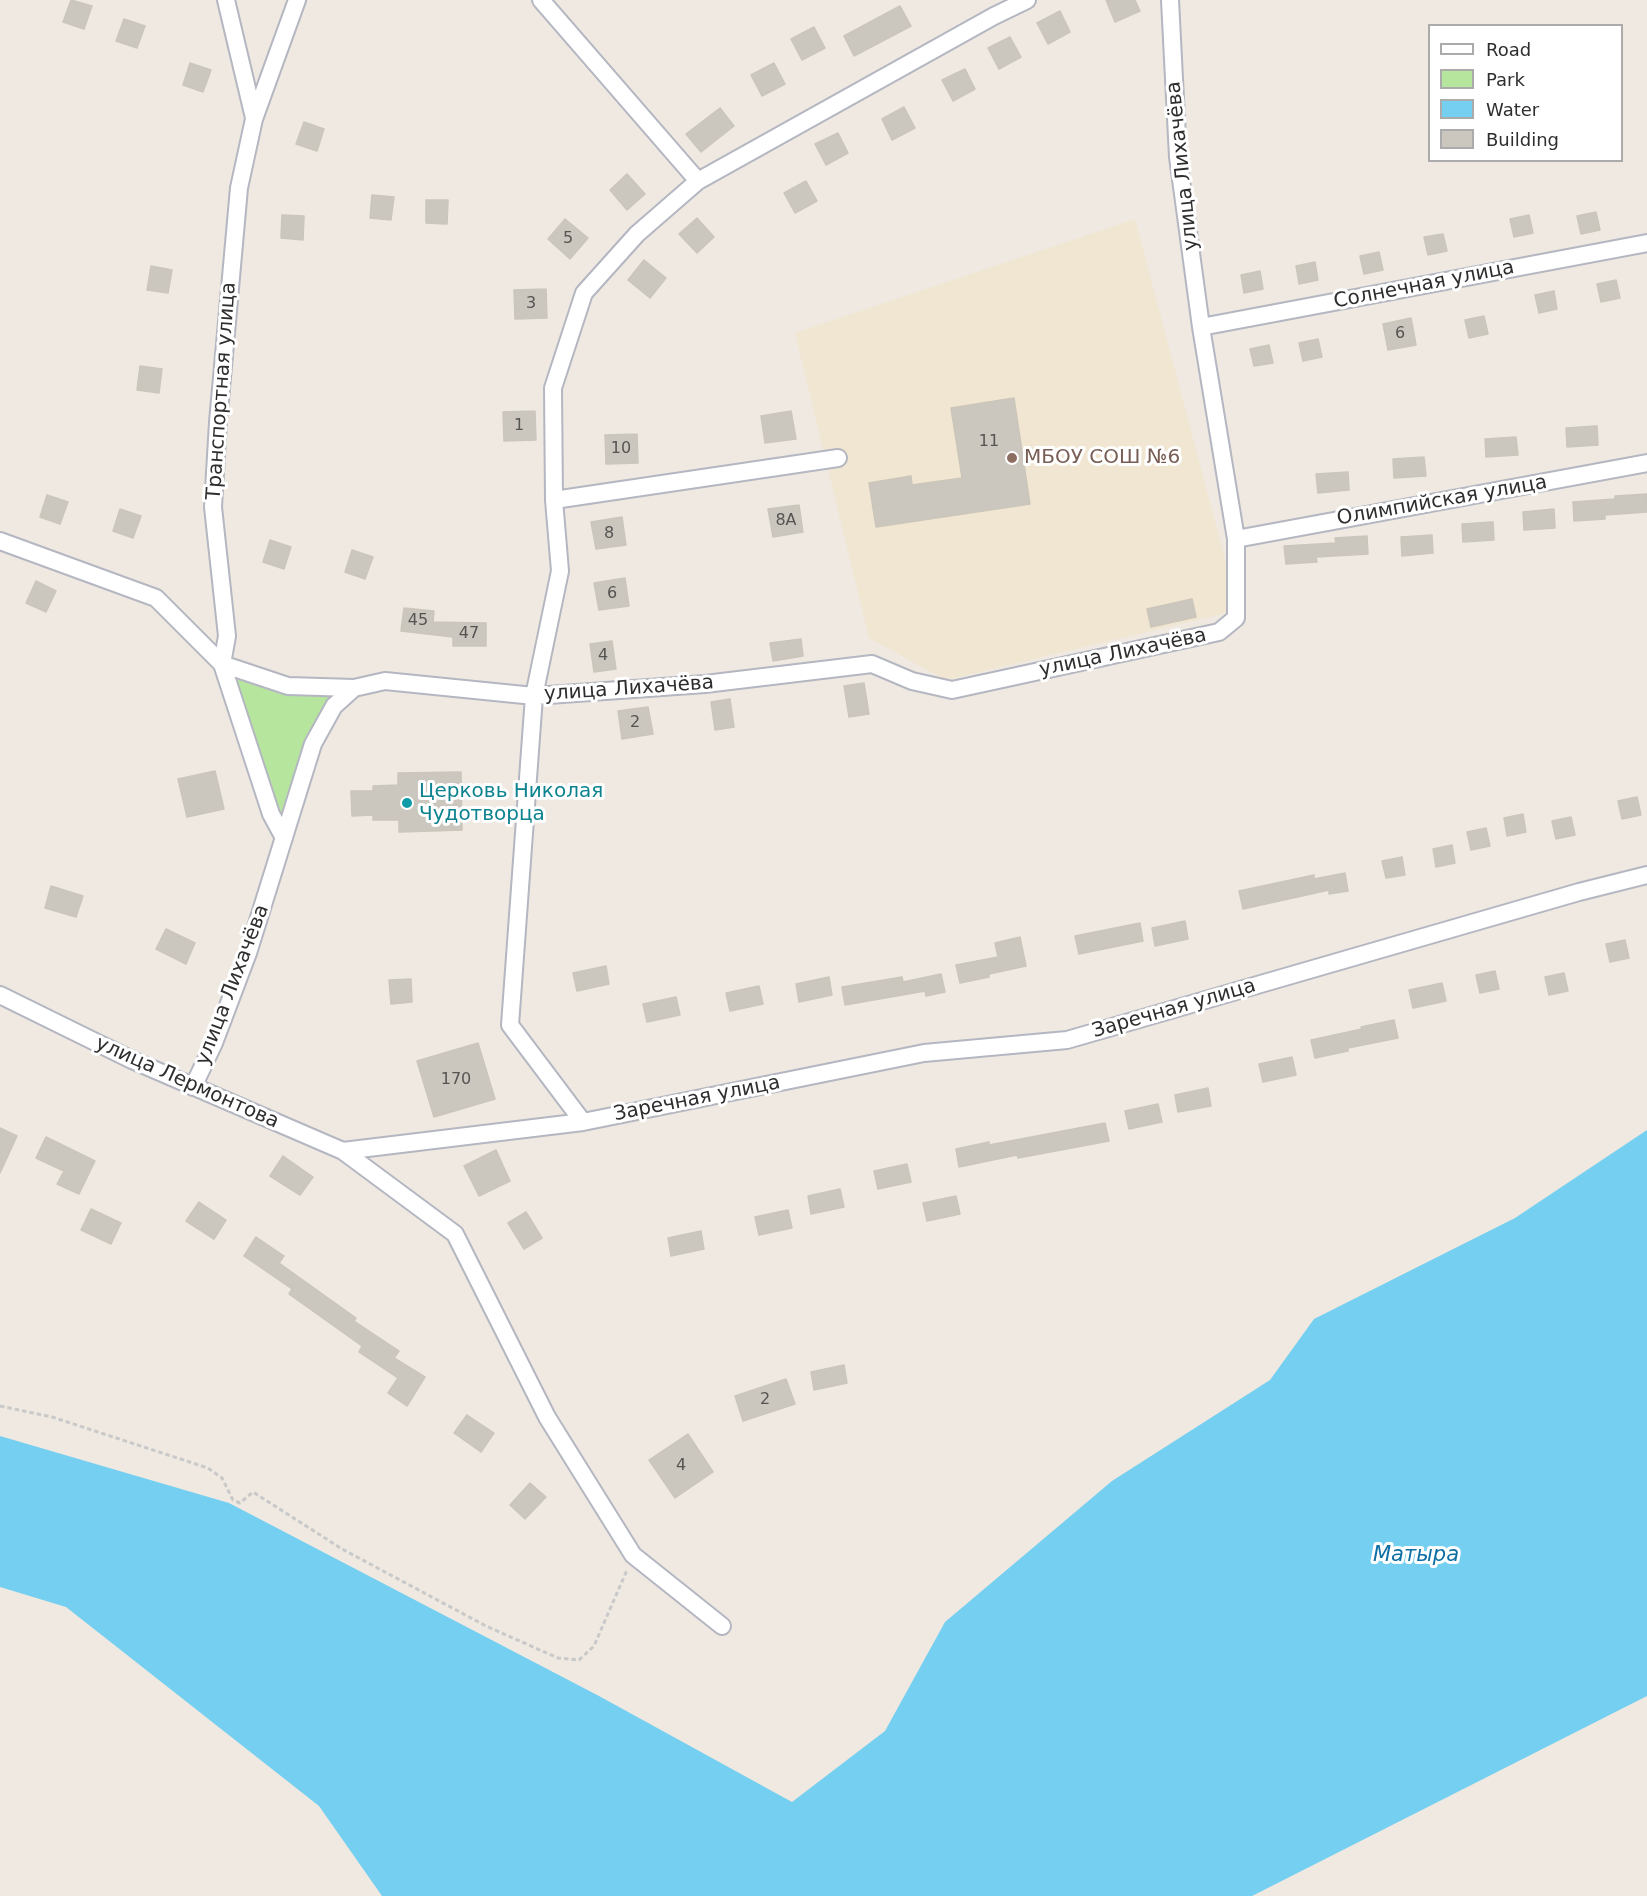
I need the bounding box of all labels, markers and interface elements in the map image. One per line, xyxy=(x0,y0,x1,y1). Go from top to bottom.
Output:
legend xyxy=(1428,24,1623,162)
text: Road xyxy=(1486,39,1531,60)
text: Park xyxy=(1486,69,1525,90)
street label: улица Лихачёва xyxy=(1162,80,1204,252)
text: Water xyxy=(1486,99,1539,120)
text: Building xyxy=(1486,129,1559,150)
house number: 5 xyxy=(563,229,573,249)
street label: Солнечная улица xyxy=(1332,256,1516,314)
street label: Транспортная улица xyxy=(202,281,242,501)
house number: 3 xyxy=(526,294,536,314)
house number: 6 xyxy=(1395,324,1405,344)
house number: 1 xyxy=(514,416,524,436)
house number: 11 xyxy=(979,432,999,452)
house number: 10 xyxy=(611,439,631,459)
place label: МБОУ СОШ №6 xyxy=(1024,446,1180,470)
marker: МБОУ СОШ №6 xyxy=(1005,451,1019,465)
street label: Олимпийская улица xyxy=(1335,471,1549,531)
house number: 8А xyxy=(775,511,797,531)
house number: 8 xyxy=(604,524,614,544)
house number: 6 xyxy=(607,584,617,604)
house number: 45 xyxy=(408,611,428,631)
house number: 47 xyxy=(459,624,479,644)
street label: улица Лихачёва xyxy=(1037,624,1209,682)
house number: 4 xyxy=(598,646,608,666)
street label: улица Лихачёва xyxy=(543,671,715,707)
house number: 2 xyxy=(630,713,640,733)
place label: Церковь Николая Чудотворца xyxy=(419,780,603,827)
marker: Церковь Николая Чудотворца xyxy=(400,796,414,810)
street label: улица Лихачёва xyxy=(191,901,275,1069)
street label: Заречная улица xyxy=(1089,974,1259,1044)
street label: улица Лермонтова xyxy=(92,1032,282,1134)
house number: 170 xyxy=(441,1070,471,1090)
street label: Заречная улица xyxy=(612,1071,782,1127)
house number: 2 xyxy=(760,1390,770,1410)
house number: 4 xyxy=(676,1456,686,1476)
water label: Матыра xyxy=(1373,1543,1459,1569)

